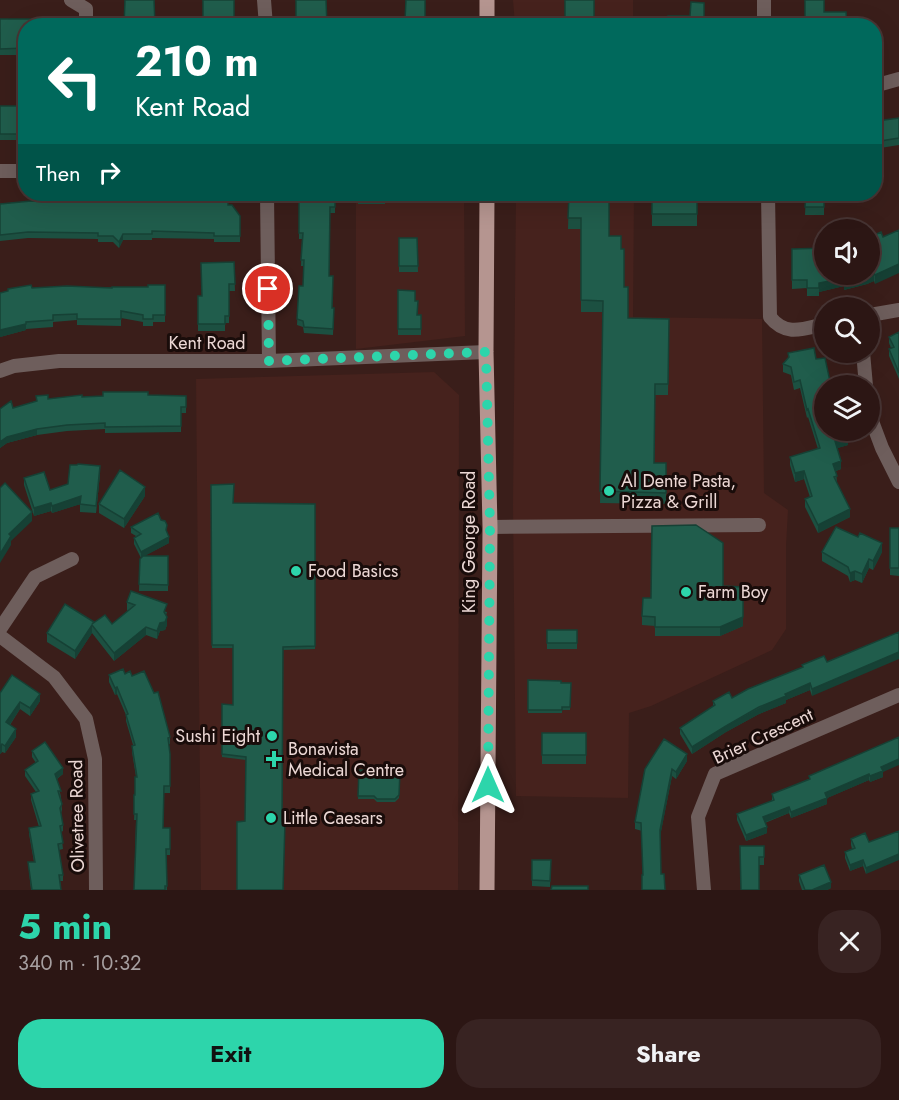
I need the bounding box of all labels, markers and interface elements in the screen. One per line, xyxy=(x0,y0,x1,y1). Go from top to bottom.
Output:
text: 210 m xyxy=(135,31,259,92)
icon: left xyxy=(36,42,114,120)
text: Kent Road xyxy=(135,87,250,126)
icon: right xyxy=(93,156,126,189)
text: Then xyxy=(36,157,81,189)
map controls xyxy=(814,219,880,441)
button: sound xyxy=(814,219,880,285)
pin xyxy=(242,263,293,314)
icon: arrive xyxy=(251,272,284,305)
button: search xyxy=(814,297,880,363)
street label: Kent Road xyxy=(169,330,245,356)
button: layers xyxy=(814,375,880,441)
place label: Al Dente Pasta, Pizza & Grill xyxy=(621,468,736,515)
street label: King George Road xyxy=(456,471,482,613)
marker: Al Dente Pasta, Pizza & Grill xyxy=(602,484,616,498)
place label: Food Basics xyxy=(308,558,398,584)
marker: Food Basics xyxy=(289,564,303,578)
place label: Farm Boy xyxy=(698,579,768,605)
marker: Farm Boy xyxy=(679,585,693,599)
street label: Brier Crescent xyxy=(708,701,818,771)
place label: Sushi Eight xyxy=(175,723,261,749)
marker: Sushi Eight xyxy=(265,729,279,743)
place label: Bonavista Medical Centre xyxy=(288,736,404,783)
marker: Bonavista Medical Centre xyxy=(265,750,283,768)
position arrow xyxy=(456,753,520,817)
street label: Olivetree Road xyxy=(63,759,91,873)
place label: Little Caesars xyxy=(283,805,383,831)
marker: Little Caesars xyxy=(264,811,278,825)
text: 5 min xyxy=(18,900,112,952)
button: close xyxy=(818,910,881,973)
text: 340 m · 10:32 xyxy=(18,949,141,978)
button: Exit xyxy=(18,1019,444,1088)
button: Share xyxy=(456,1019,881,1088)

